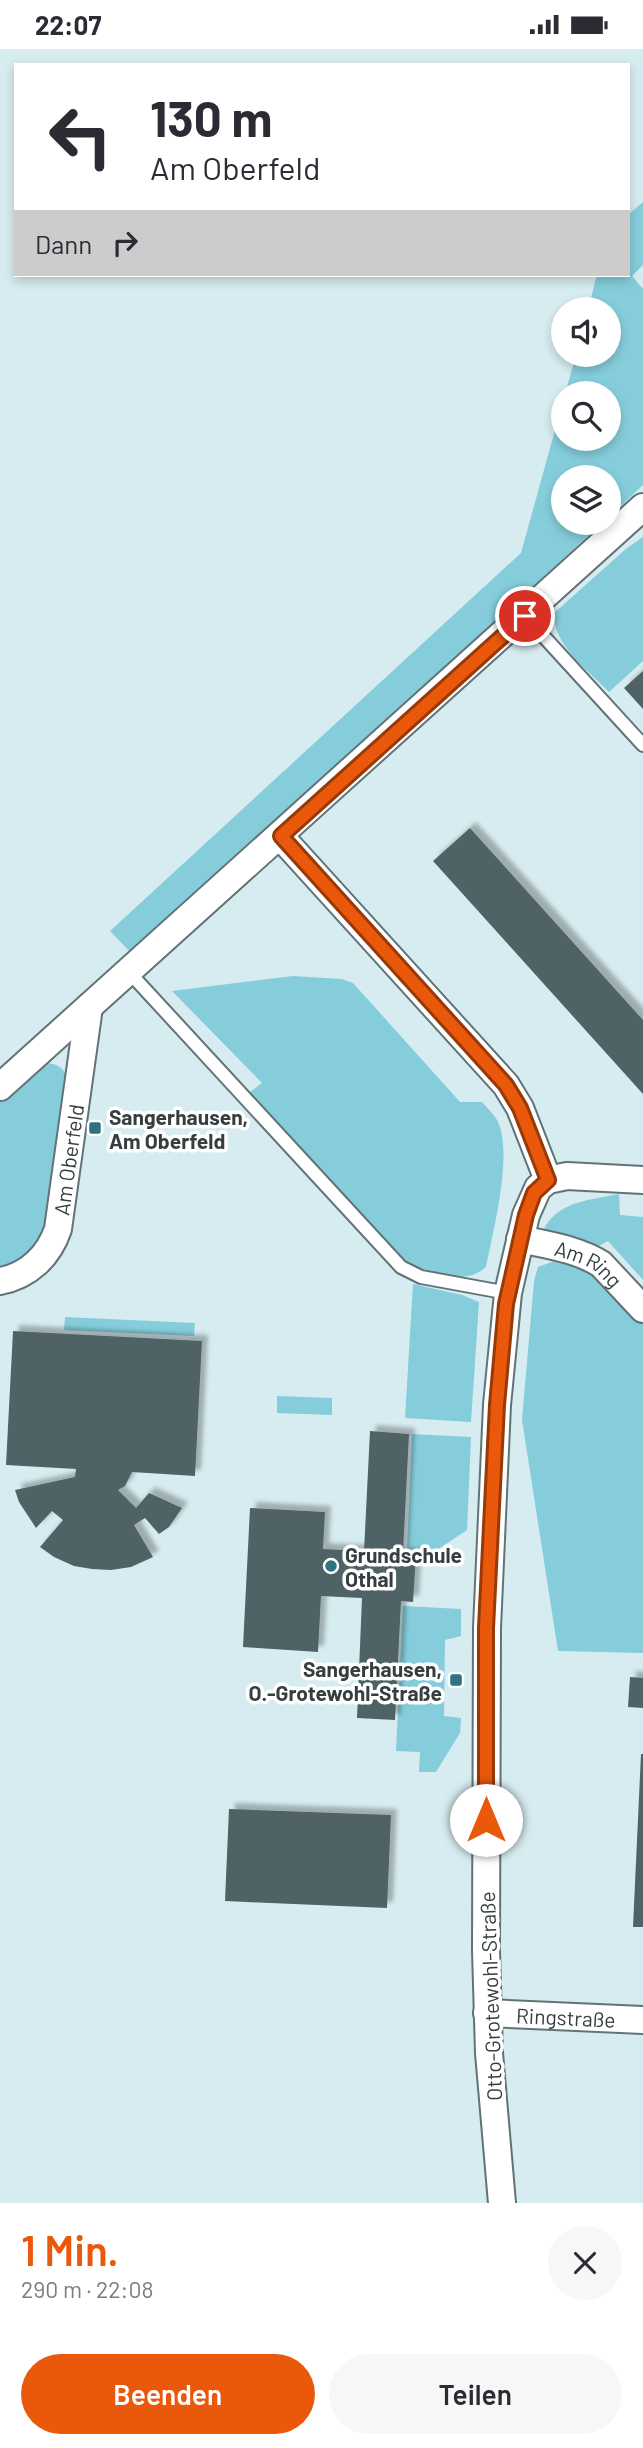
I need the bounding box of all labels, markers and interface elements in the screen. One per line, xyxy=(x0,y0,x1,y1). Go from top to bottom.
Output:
text: 22:07 xyxy=(35,9,101,40)
text: 130 m xyxy=(150,88,272,147)
icon: left xyxy=(35,91,126,182)
text: Am Oberfeld xyxy=(150,148,320,186)
icon: right xyxy=(106,224,144,262)
text: Dann xyxy=(35,228,92,259)
map controls xyxy=(551,297,621,535)
button: sound xyxy=(551,297,621,367)
button: search xyxy=(551,381,621,451)
button: layers xyxy=(551,465,621,535)
pin xyxy=(495,586,555,646)
icon: arrive xyxy=(506,597,544,635)
street label: Am Oberfeld xyxy=(48,1102,88,1217)
place label: Sangerhausen, Am Oberfeld xyxy=(109,1104,248,1153)
marker: Sangerhausen, Am Oberfeld xyxy=(87,1120,103,1136)
street label: Am Ring xyxy=(552,1234,628,1292)
place label: Grundschule Othal xyxy=(345,1542,462,1591)
marker: Grundschule Othal xyxy=(323,1558,339,1574)
place label: Sangerhausen, O.-Grotewohl-Straße xyxy=(249,1656,442,1705)
marker: Sangerhausen, O.-Grotewohl-Straße xyxy=(448,1672,464,1688)
position arrow xyxy=(449,1783,523,1857)
street label: Otto-Grotewohl-Straße xyxy=(474,1891,506,2101)
street label: Ringstraße xyxy=(516,2002,616,2031)
text: 1 Min. xyxy=(21,2224,119,2274)
button: close xyxy=(548,2226,622,2300)
text: 290 m · 22:08 xyxy=(21,2275,153,2303)
button: Beenden xyxy=(21,2354,315,2434)
button: Teilen xyxy=(329,2354,622,2434)

